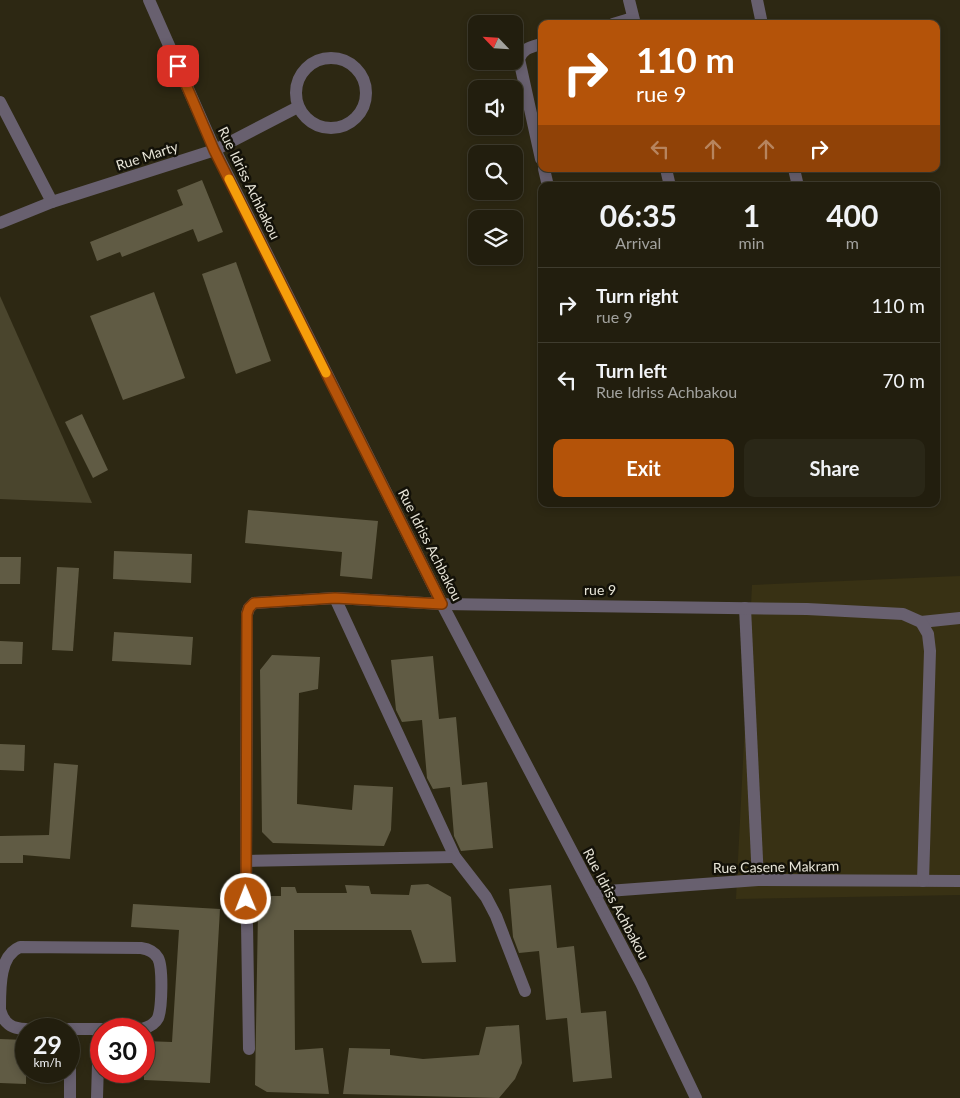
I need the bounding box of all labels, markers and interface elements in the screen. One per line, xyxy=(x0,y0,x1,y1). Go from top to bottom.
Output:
north arrow xyxy=(468,15,522,70)
map controls xyxy=(468,15,523,265)
text: 110 m xyxy=(636,38,735,80)
icon: right xyxy=(553,40,618,105)
pin xyxy=(157,45,199,87)
icon: arrive xyxy=(164,52,192,80)
button: sound xyxy=(468,80,523,135)
text: rue 9 xyxy=(636,80,686,107)
street label: Rue Idriss Achbakou xyxy=(215,124,284,242)
icon: left xyxy=(646,135,674,163)
icon: ahead xyxy=(699,135,727,163)
icon: ahead xyxy=(752,135,780,163)
icon: right xyxy=(805,135,833,163)
street label: Rue Marty xyxy=(114,137,181,174)
button: search xyxy=(468,145,523,200)
text: 06:35 xyxy=(600,197,677,233)
text: 1 xyxy=(743,197,760,233)
text: 400 xyxy=(826,197,878,233)
button: layers xyxy=(468,210,523,265)
text: Arrival xyxy=(615,233,661,252)
text: min xyxy=(739,233,765,252)
text: m xyxy=(846,233,859,252)
text: Turn right xyxy=(596,284,678,307)
icon: right xyxy=(553,291,581,319)
text: 110 m xyxy=(871,294,925,317)
text: rue 9 xyxy=(596,307,633,326)
text: Turn left xyxy=(596,359,667,382)
icon: left xyxy=(553,366,581,394)
text: 70 m xyxy=(882,369,925,392)
text: Rue Idriss Achbakou xyxy=(596,382,737,401)
button: Exit xyxy=(553,439,734,497)
button: Share xyxy=(744,439,925,497)
street label: Rue Idriss Achbakou xyxy=(395,486,466,604)
street label: rue 9 xyxy=(584,581,616,598)
street label: Rue Idriss Achbakou xyxy=(580,845,653,962)
street label: Rue Casene Makram xyxy=(713,857,839,876)
position arrow xyxy=(219,872,271,924)
speed limit sign: 30 xyxy=(90,1018,155,1083)
text: 29 xyxy=(33,1029,62,1059)
text: km/h xyxy=(33,1055,62,1070)

